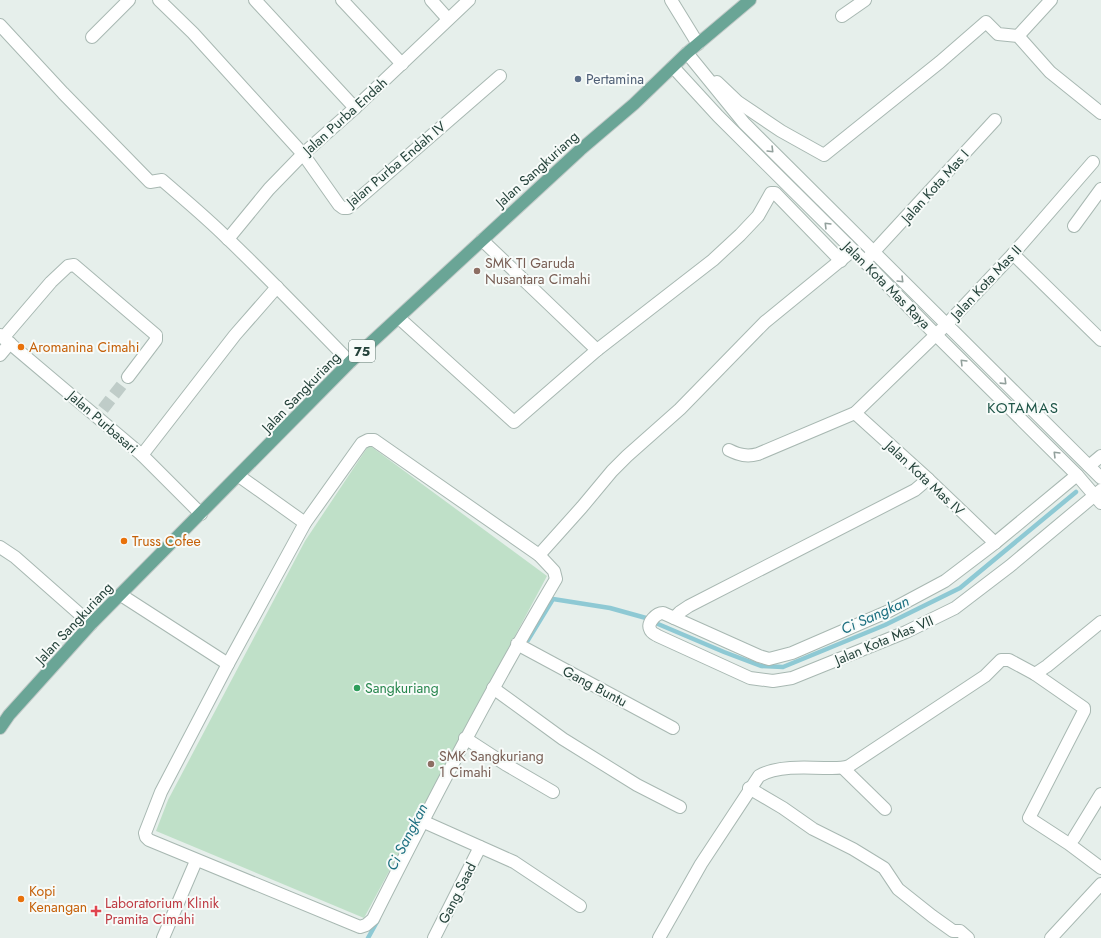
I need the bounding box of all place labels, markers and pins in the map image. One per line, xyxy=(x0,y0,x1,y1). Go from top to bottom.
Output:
place label: Pertamina xyxy=(586,69,644,89)
marker: Pertamina xyxy=(573,74,583,84)
place label: SMK TI Garuda Nusantara Cimahi xyxy=(485,253,591,289)
marker: SMK TI Garuda Nusantara Cimahi xyxy=(472,266,482,276)
place label: Aromanina Cimahi xyxy=(29,337,139,357)
marker: Aromanina Cimahi xyxy=(16,342,26,352)
place label: Truss Cofee xyxy=(132,531,201,551)
marker: Truss Cofee xyxy=(119,536,129,546)
place label: Sangkuriang xyxy=(365,678,439,698)
marker: Sangkuriang xyxy=(352,683,362,693)
place label: SMK Sangkuriang 1 Cimahi xyxy=(439,746,544,782)
marker: SMK Sangkuriang 1 Cimahi xyxy=(426,759,436,769)
place label: Kopi Kenangan xyxy=(29,881,87,917)
place label: Laboratorium Klinik Pramita Cimahi xyxy=(105,893,220,929)
marker: Kopi Kenangan xyxy=(16,894,26,904)
marker: Laboratorium Klinik Pramita Cimahi xyxy=(90,905,102,917)

